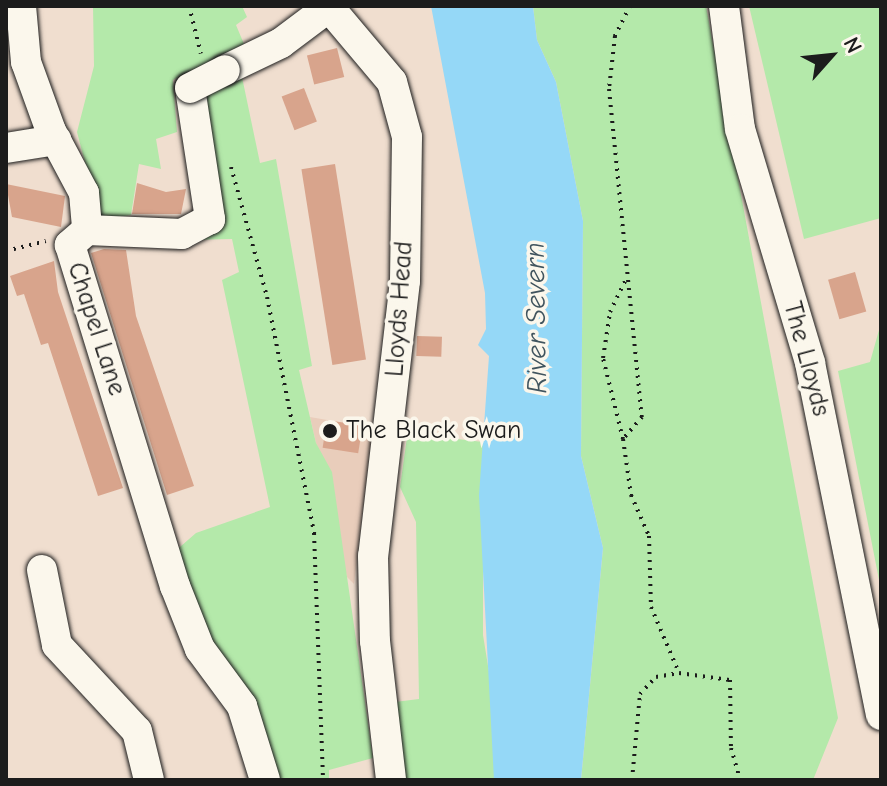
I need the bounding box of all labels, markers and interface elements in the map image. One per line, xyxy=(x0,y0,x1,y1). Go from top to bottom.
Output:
north arrow xyxy=(791,16,871,96)
text: N xyxy=(838,33,867,57)
street label: Lloyds Head xyxy=(380,240,420,378)
water label: River Severn xyxy=(518,242,554,394)
street label: Chapel Lane xyxy=(60,259,132,399)
street label: The Lloyds xyxy=(776,298,836,420)
place label: The Black Swan xyxy=(346,415,521,447)
marker: The Black Swan xyxy=(321,422,339,440)

